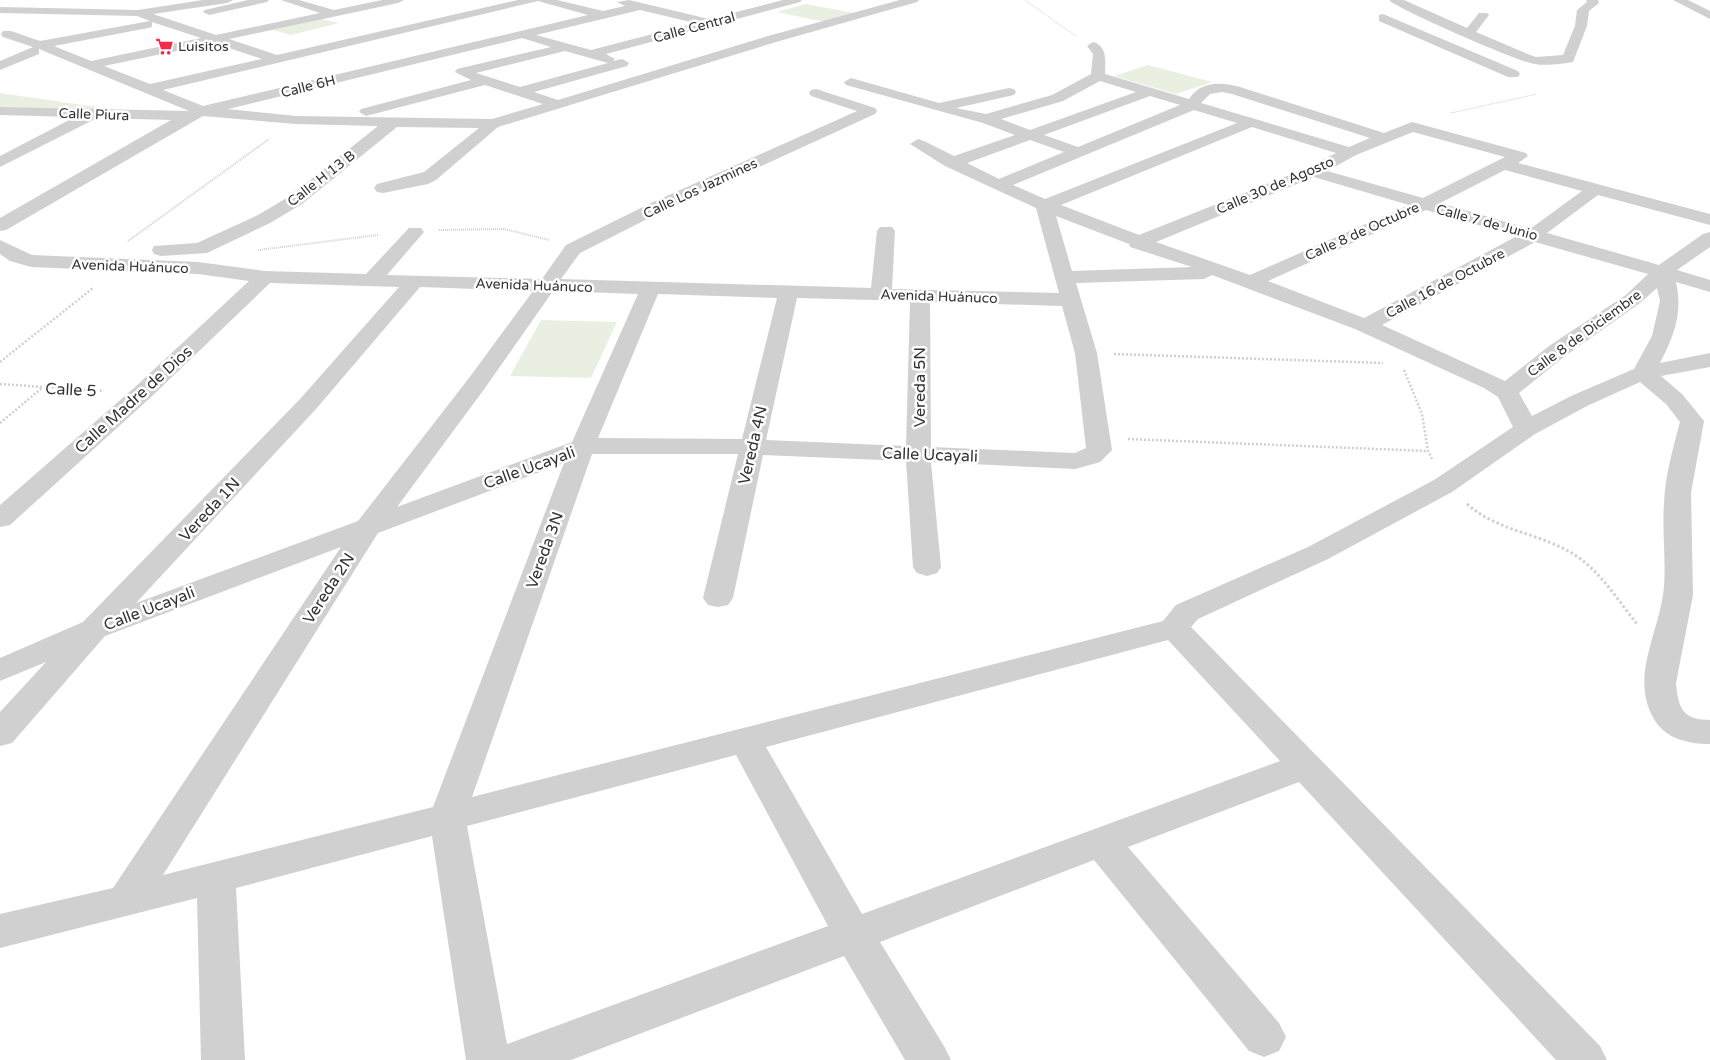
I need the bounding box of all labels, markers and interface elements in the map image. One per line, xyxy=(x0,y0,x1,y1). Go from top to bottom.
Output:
street label: Calle Central xyxy=(651,8,737,47)
supermarket icon: Luisitos xyxy=(154,36,174,56)
place label: Luisitos xyxy=(178,38,229,55)
street label: Calle 6H xyxy=(279,72,337,101)
street label: Calle Piura xyxy=(58,105,130,124)
street label: Calle H 13 B xyxy=(284,147,359,210)
street label: Calle 30 de Agosto xyxy=(1214,153,1336,218)
street label: Calle Los Jazmines xyxy=(640,154,760,222)
street label: Calle 8 de Octubre xyxy=(1302,199,1422,264)
street label: Calle 7 de Junio xyxy=(1434,201,1540,244)
street label: Calle 16 de Octubre xyxy=(1383,245,1508,322)
street label: Avenida Huánuco xyxy=(71,256,189,277)
street label: Avenida Huánuco xyxy=(475,275,593,296)
street label: Avenida Huánuco xyxy=(880,286,998,307)
street label: Calle 8 de Diciembre xyxy=(1524,286,1645,380)
street label: Calle Madre de Dios xyxy=(71,342,197,458)
street label: Vereda 5N xyxy=(910,347,930,427)
street label: Calle 5 xyxy=(45,379,97,401)
street label: Vereda 4N xyxy=(734,404,772,487)
street label: Calle Ucayali xyxy=(481,442,578,494)
street label: Calle Ucayali xyxy=(882,443,978,467)
street label: Vereda 1N xyxy=(175,473,244,546)
street label: Vereda 3N xyxy=(522,509,568,592)
street label: Vereda 2N xyxy=(299,549,359,628)
street label: Calle Ucayali xyxy=(101,582,198,635)

